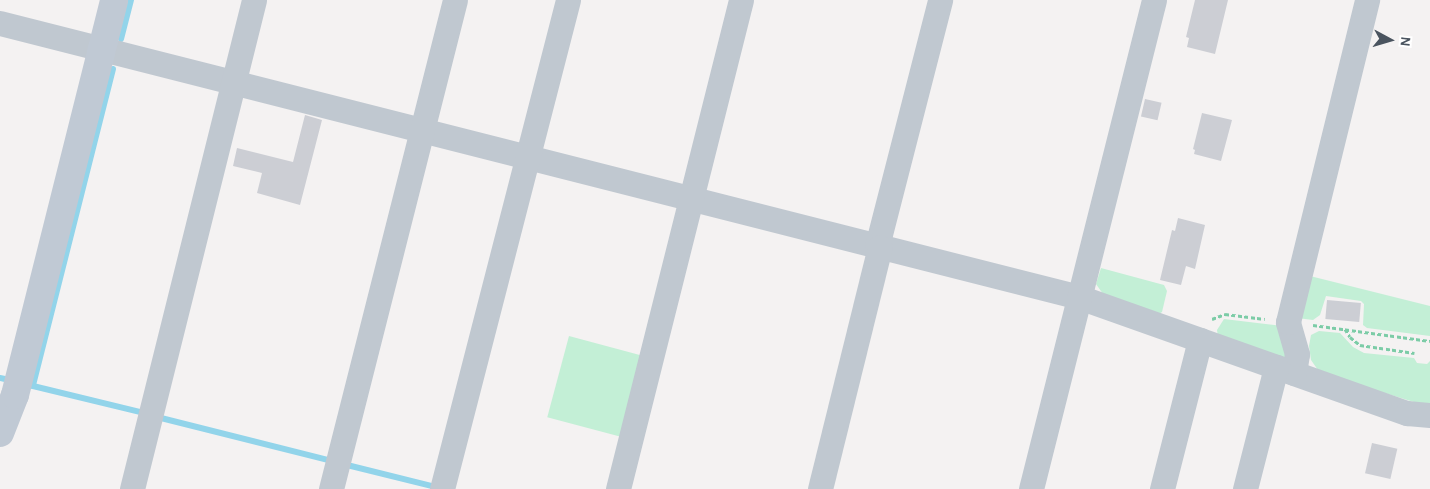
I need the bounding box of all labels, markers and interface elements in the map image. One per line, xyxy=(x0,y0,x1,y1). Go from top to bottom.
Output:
north arrow xyxy=(1365,15,1415,65)
text: N xyxy=(1397,36,1412,47)

